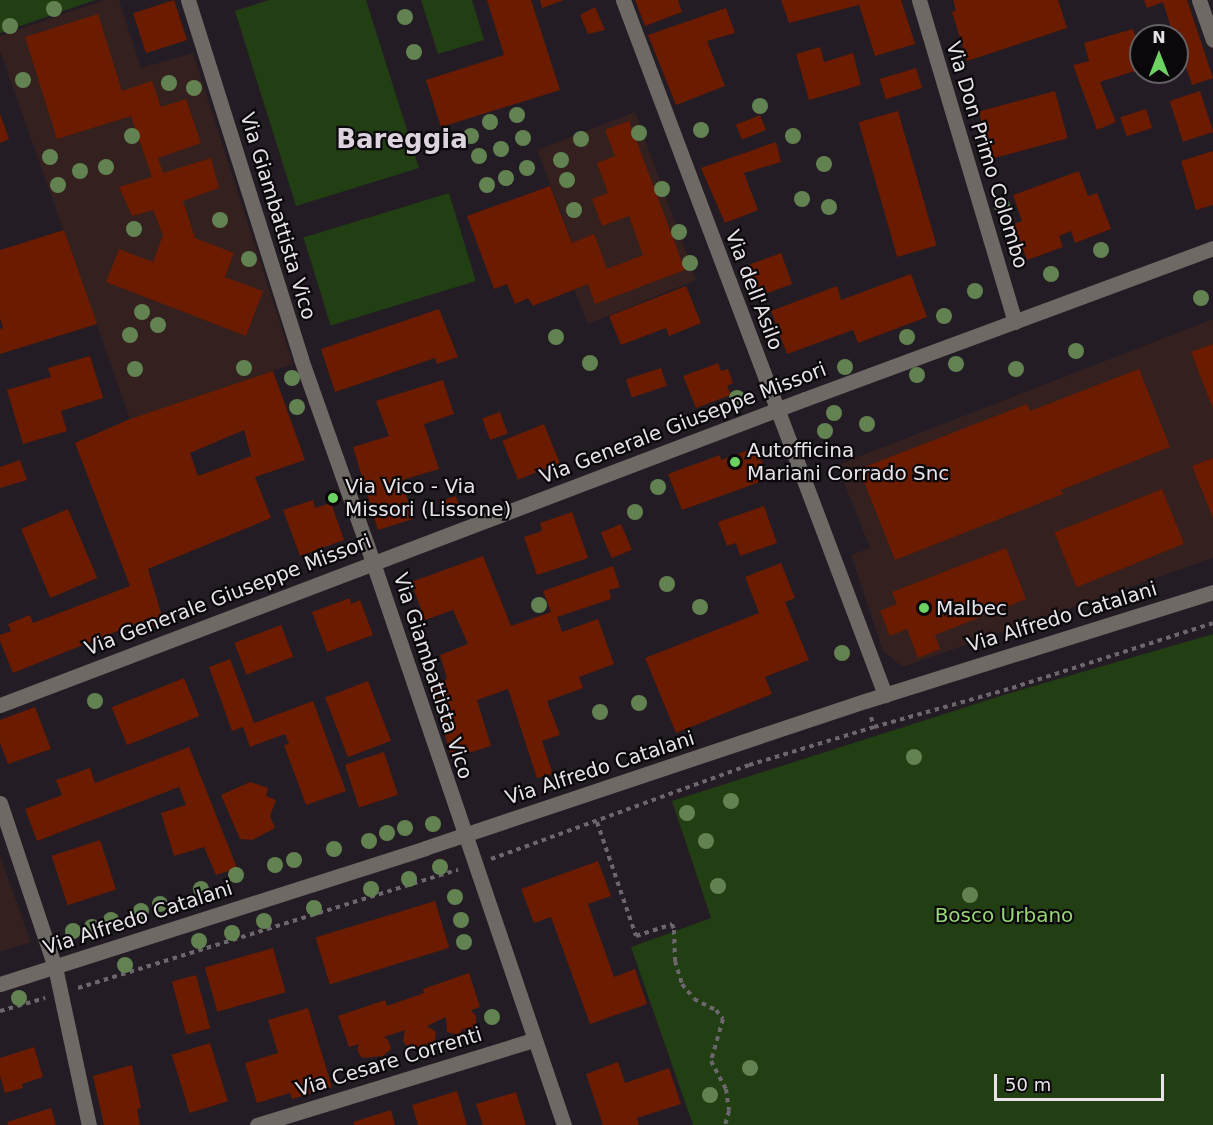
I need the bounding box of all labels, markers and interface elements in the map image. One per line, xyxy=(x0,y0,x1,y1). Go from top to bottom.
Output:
north arrow xyxy=(1129,24,1189,84)
text: N xyxy=(1152,28,1166,47)
street label: Via Don Primo Colombo xyxy=(941,39,1033,271)
street label: Via Giambattista Vico xyxy=(235,110,321,322)
district label: Bareggia xyxy=(336,124,468,156)
street label: Via dell'Asilo xyxy=(720,227,788,353)
street label: Via Generale Giuseppe Missori xyxy=(536,357,830,489)
place label: Autofficina Mariani Corrado Snc xyxy=(747,438,949,485)
marker: Autofficina Mariani Corrado Snc xyxy=(728,455,742,469)
place label: Via Vico - Via Missori (Lissone) xyxy=(345,474,511,521)
marker: Via Vico - Via Missori (Lissone) xyxy=(326,491,340,505)
street label: Via Generale Giuseppe Missori xyxy=(81,529,375,661)
street label: Via Giambattista Vico xyxy=(388,570,478,782)
street label: Via Alfredo Catalani xyxy=(964,577,1160,657)
place label: Malbec xyxy=(936,596,1007,620)
marker: Malbec xyxy=(917,601,931,615)
street label: Via Alfredo Catalani xyxy=(502,726,698,810)
street label: Via Alfredo Catalani xyxy=(40,876,236,960)
park label: Bosco Urbano xyxy=(935,903,1073,927)
street label: Via Cesare Correnti xyxy=(293,1022,485,1102)
scale bar xyxy=(997,1062,1166,1100)
text: 50 m xyxy=(1005,1074,1051,1095)

